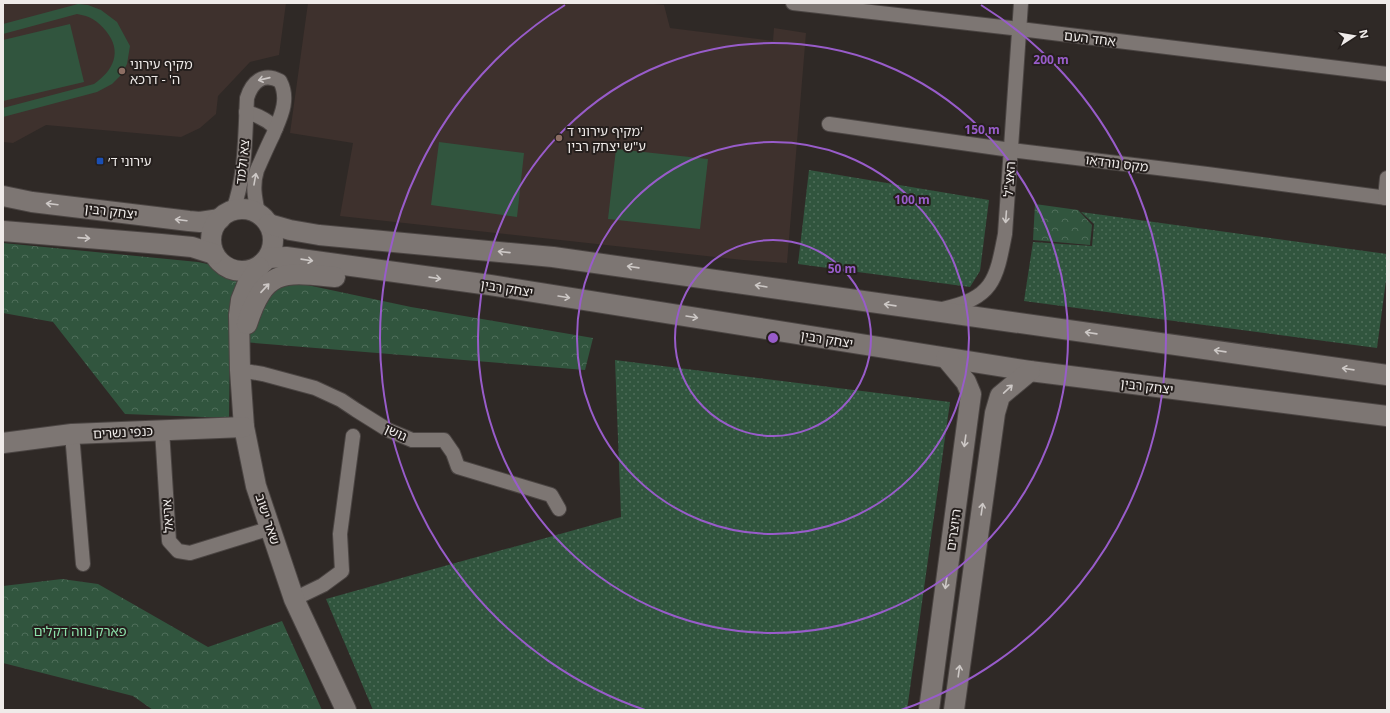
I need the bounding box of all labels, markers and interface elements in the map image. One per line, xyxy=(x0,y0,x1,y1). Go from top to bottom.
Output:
north arrow xyxy=(1334,16,1374,56)
street label: אחד העם xyxy=(1063,26,1117,50)
text: N xyxy=(1356,28,1373,40)
text: 200 m xyxy=(1033,51,1069,68)
place label: מקיף עירוני ה' - דרכא xyxy=(130,55,193,88)
marker: מקיף עירוני ה' - דרכא xyxy=(117,66,127,76)
one-way arrow xyxy=(258,76,271,84)
text: 150 m xyxy=(964,121,1000,138)
place label: מקיף עירוני ד' ע"ש יצחק רבין xyxy=(567,122,646,155)
marker: מקיף עירוני ד' ע"ש יצחק רבין xyxy=(554,133,564,143)
street label: צא ולמד xyxy=(231,139,253,185)
street label: מקס נורדאו xyxy=(1085,150,1150,176)
place label: עירוני ד׳ xyxy=(108,152,152,170)
marker: עירוני ד׳ xyxy=(95,156,105,166)
street label: האצ"ל xyxy=(999,161,1019,197)
one-way arrow xyxy=(251,173,259,186)
text: 100 m xyxy=(894,191,930,208)
street label: יצחק רבין xyxy=(84,199,138,223)
one-way arrow xyxy=(46,200,59,208)
one-way arrow xyxy=(1002,210,1009,223)
one-way arrow xyxy=(175,216,188,224)
one-way arrow xyxy=(77,234,90,241)
one-way arrow xyxy=(498,248,511,255)
one-way arrow xyxy=(300,256,313,264)
text: 50 m xyxy=(828,260,856,277)
one-way arrow xyxy=(627,263,640,271)
one-way arrow xyxy=(428,274,441,281)
street label: יצחק רבין xyxy=(479,275,535,301)
one-way arrow xyxy=(755,282,768,290)
one-way arrow xyxy=(260,283,270,293)
one-way arrow xyxy=(557,293,570,301)
one-way arrow xyxy=(884,301,897,309)
one-way arrow xyxy=(685,313,698,321)
street label: יצחק רבין xyxy=(799,326,855,352)
one-way arrow xyxy=(1085,329,1098,337)
centre of rings xyxy=(766,331,780,345)
one-way arrow xyxy=(1214,347,1227,355)
one-way arrow xyxy=(1342,365,1355,373)
street label: יצחק רבין xyxy=(1120,374,1174,398)
one-way arrow xyxy=(1003,384,1013,394)
street label: גושן xyxy=(382,419,410,445)
street label: כנפי נשרים xyxy=(93,421,154,443)
one-way arrow xyxy=(961,434,969,447)
street label: שאר ישוב xyxy=(251,491,285,547)
street label: אריאל xyxy=(157,499,177,533)
one-way arrow xyxy=(978,503,986,516)
street label: היוצרים xyxy=(941,508,965,552)
one-way arrow xyxy=(942,576,950,589)
park label: פארק נווה דקלים xyxy=(34,622,127,640)
one-way arrow xyxy=(955,665,963,678)

